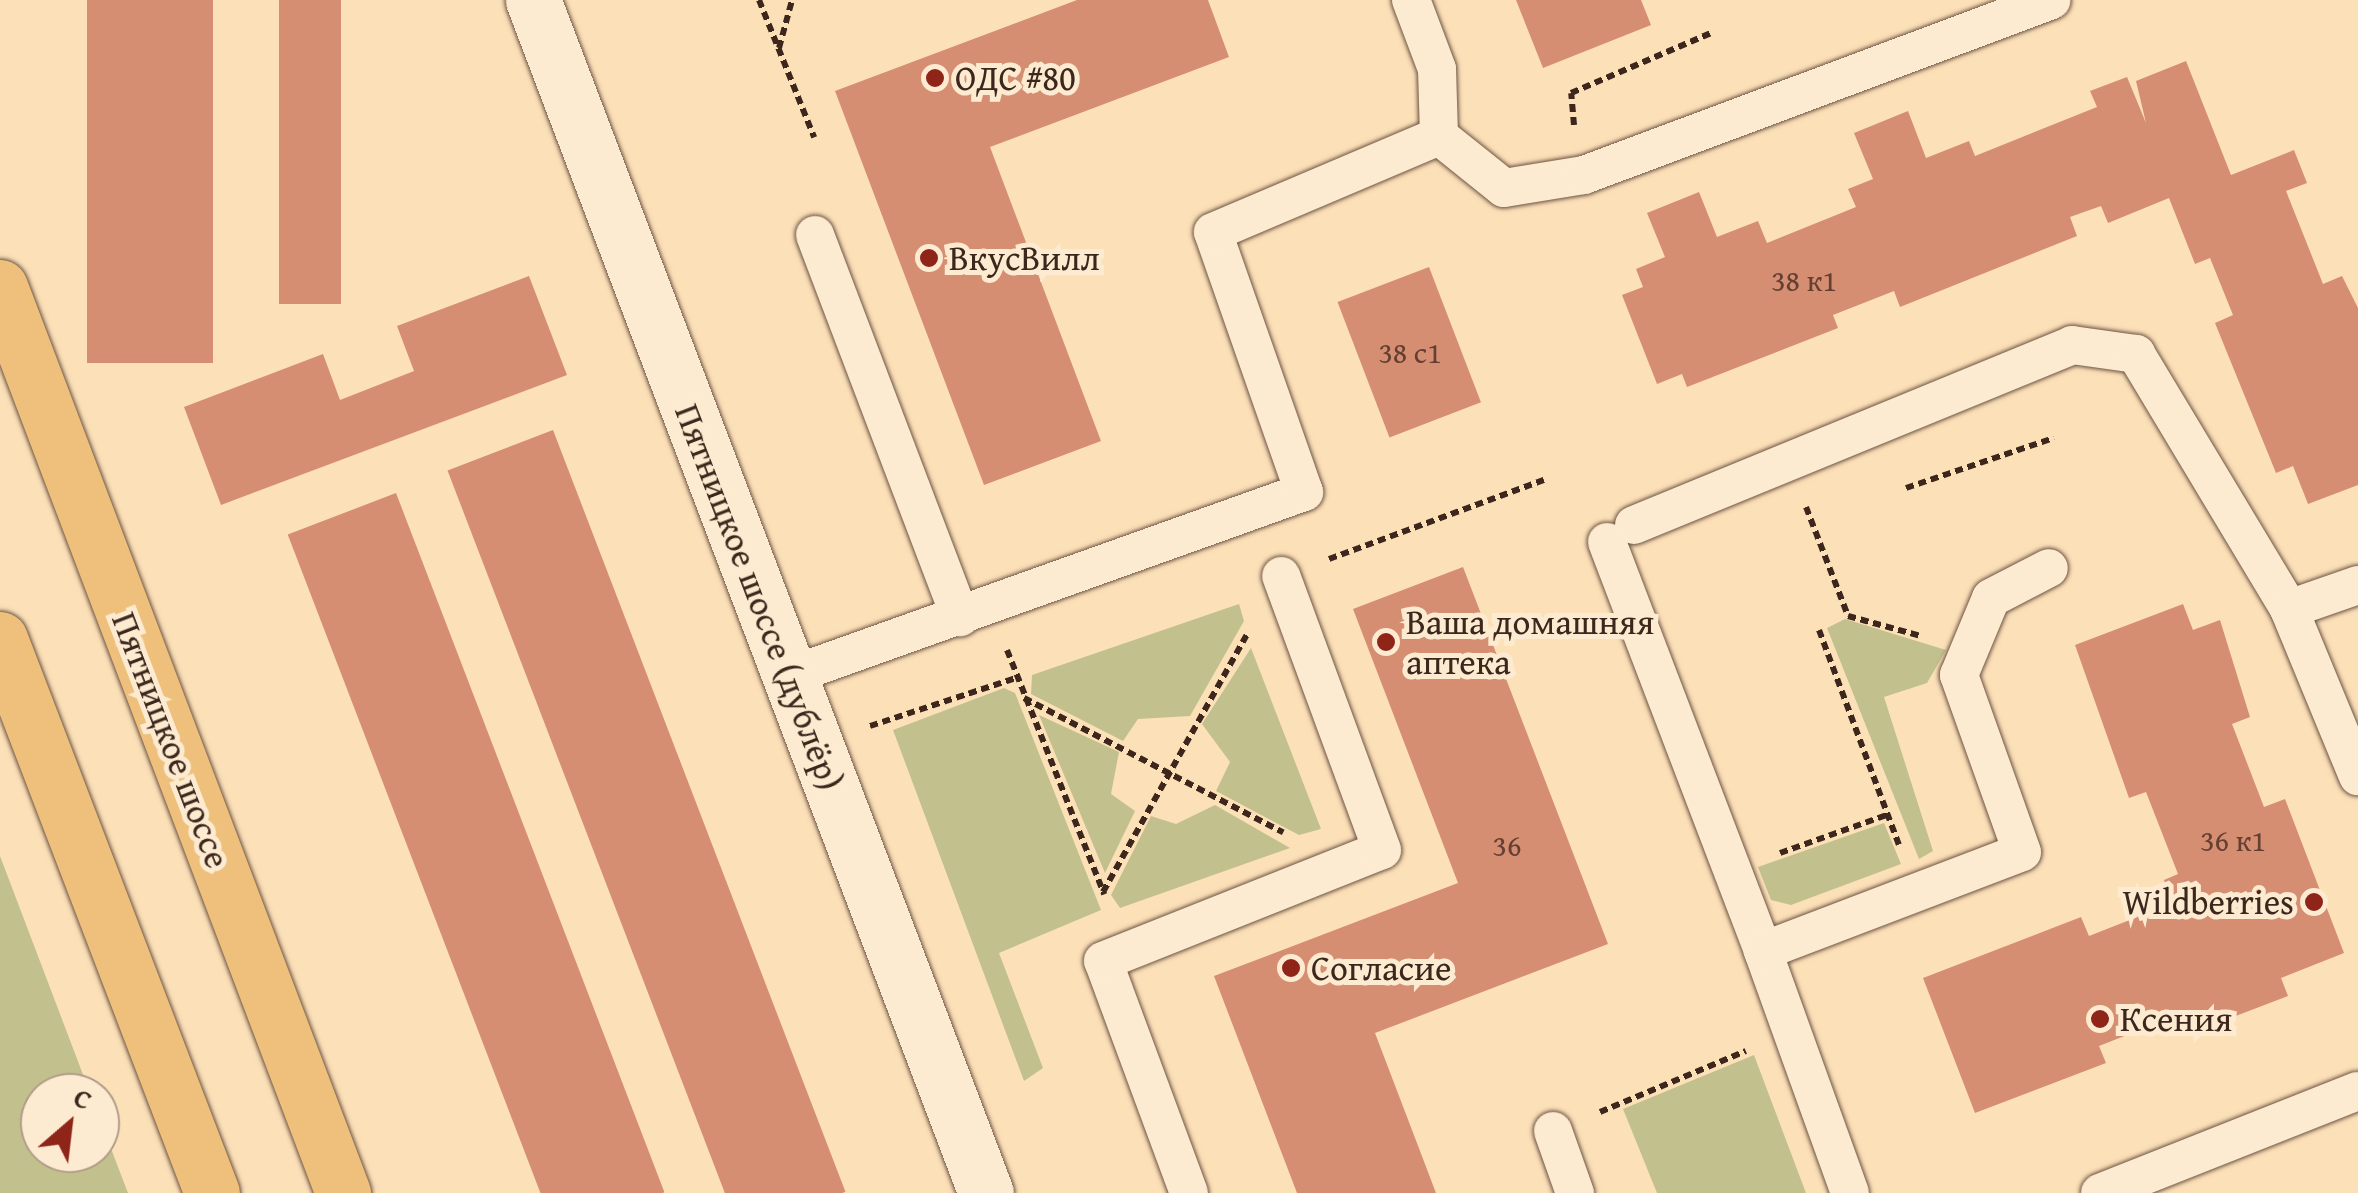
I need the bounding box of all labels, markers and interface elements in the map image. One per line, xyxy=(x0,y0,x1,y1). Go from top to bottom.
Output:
place label: ОДС #80 xyxy=(955,57,1076,99)
marker: ОДС #80 xyxy=(924,67,946,89)
place label: ВкусВилл xyxy=(949,237,1100,279)
marker: ВкусВилл xyxy=(918,247,940,269)
house number: 38 к1 xyxy=(1771,262,1837,298)
house number: 38 с1 xyxy=(1378,334,1442,370)
street label: Пятницкое шоссе (дублёр) xyxy=(666,398,852,796)
place label: Ваша домашняя аптека xyxy=(1406,601,1654,683)
street label: Пятницкое шоссе xyxy=(103,606,239,874)
marker: Ваша домашняя аптека xyxy=(1375,631,1397,653)
house number: 36 к1 xyxy=(2200,822,2266,858)
house number: 36 xyxy=(1493,827,1521,863)
place label: Wildberries xyxy=(2122,881,2294,923)
marker: Wildberries xyxy=(2303,891,2325,913)
place label: Согласие xyxy=(1311,947,1451,989)
marker: Согласие xyxy=(1280,957,1302,979)
place label: Ксения xyxy=(2120,998,2232,1040)
marker: Ксения xyxy=(2089,1008,2111,1030)
north arrow xyxy=(20,1073,120,1173)
text: С xyxy=(67,1076,100,1120)

